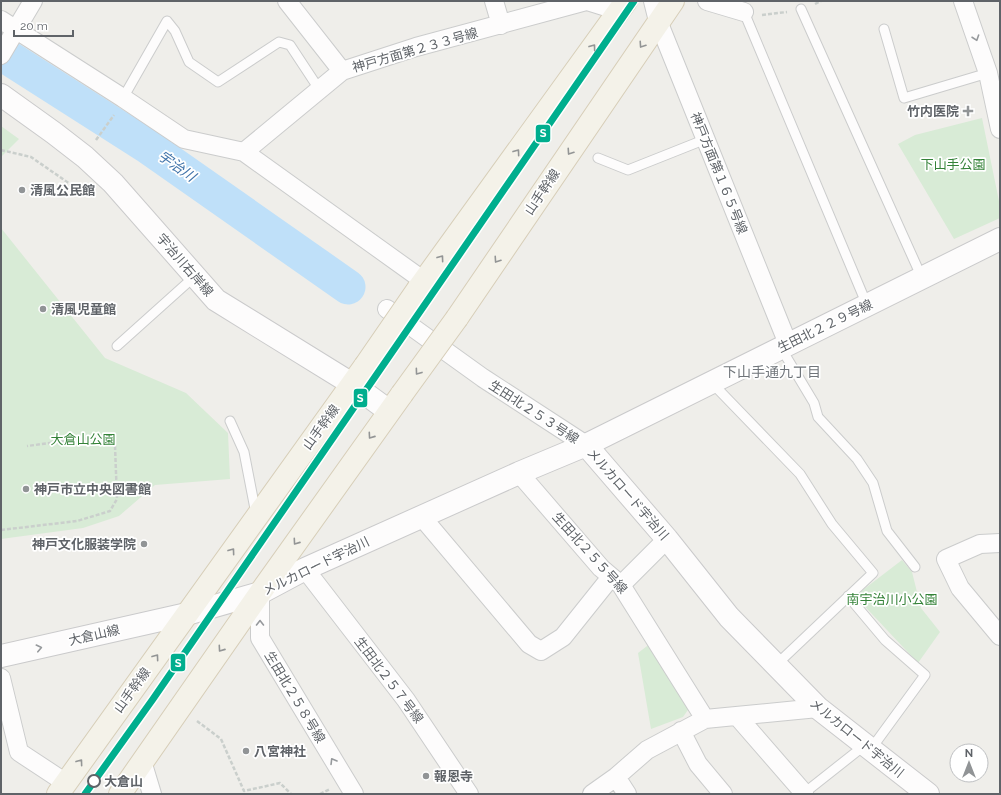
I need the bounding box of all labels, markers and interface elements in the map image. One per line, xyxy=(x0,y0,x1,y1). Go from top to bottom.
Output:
scale bar xyxy=(14,12,73,38)
text: 20 m xyxy=(20,19,48,33)
street label: 神戸方面第２３３号線 xyxy=(350,25,480,75)
one-way arrow xyxy=(971,34,979,41)
one-way arrow xyxy=(640,40,647,47)
one-way arrow xyxy=(588,44,595,51)
place label: 竹内医院 xyxy=(907,104,959,119)
marker: 竹内医院 xyxy=(962,105,974,117)
street label: 神戸方面第１６５号線 xyxy=(688,110,750,236)
line badge: S xyxy=(535,124,551,143)
text: S xyxy=(540,127,547,140)
water label: 宇治川 xyxy=(155,147,200,186)
one-way arrow xyxy=(567,148,574,155)
one-way arrow xyxy=(512,149,520,156)
park label: 下山手公園 xyxy=(920,157,986,172)
street label: 山手幹線 xyxy=(521,166,563,218)
place label: 清風公民館 xyxy=(30,183,95,198)
marker: 清風公民館 xyxy=(17,185,27,195)
street label: 宇治川右岸線 xyxy=(154,231,216,299)
one-way arrow xyxy=(436,255,443,262)
one-way arrow xyxy=(494,256,502,263)
street label: 生田北２２９号線 xyxy=(775,296,875,356)
place label: 清風児童館 xyxy=(51,302,116,317)
marker: 清風児童館 xyxy=(38,304,48,314)
district label: 下山手通九丁目 xyxy=(723,364,821,380)
one-way arrow xyxy=(416,368,423,375)
street label: 生田北２５３号線 xyxy=(486,377,582,447)
line badge: S xyxy=(353,388,368,408)
text: S xyxy=(357,392,364,405)
street label: 山手幹線 xyxy=(300,402,342,452)
park label: 大倉山公園 xyxy=(50,432,116,447)
one-way arrow xyxy=(368,432,376,439)
street label: メルカロード宇治川 xyxy=(584,445,672,543)
place label: 神戸市立中央図書館 xyxy=(34,482,151,497)
marker: 神戸市立中央図書館 xyxy=(21,484,31,494)
street label: 生田北２５５号線 xyxy=(550,509,630,597)
street label: メルカロード宇治川 xyxy=(260,534,372,598)
place label: 神戸文化服装学院 xyxy=(32,537,136,552)
one-way arrow xyxy=(294,538,301,545)
marker: 神戸文化服装学院 xyxy=(139,539,149,549)
one-way arrow xyxy=(227,548,235,555)
park label: 南宇治川小公園 xyxy=(846,592,938,607)
one-way arrow xyxy=(256,620,264,626)
street label: 大倉山線 xyxy=(67,622,121,648)
street label: 生田北２５７号線 xyxy=(352,634,426,726)
one-way arrow xyxy=(36,644,42,652)
one-way arrow xyxy=(219,644,226,651)
street label: 生田北２５８号線 xyxy=(262,649,328,745)
line badge: S xyxy=(170,653,186,672)
one-way arrow xyxy=(151,654,158,661)
text: S xyxy=(175,657,182,670)
street label: 山手幹線 xyxy=(111,665,153,715)
street label: メルカロード宇治川 xyxy=(807,695,907,781)
north arrow xyxy=(949,743,989,783)
place label: 八宮神社 xyxy=(254,744,306,759)
marker: 八宮神社 xyxy=(241,746,251,756)
text: N xyxy=(965,747,973,760)
one-way arrow xyxy=(331,758,338,765)
one-way arrow xyxy=(76,760,83,767)
place label: 報恩寺 xyxy=(434,769,473,784)
marker: 報恩寺 xyxy=(421,771,431,781)
marker: 大倉山 xyxy=(87,774,101,788)
place label: 大倉山 xyxy=(104,774,143,789)

